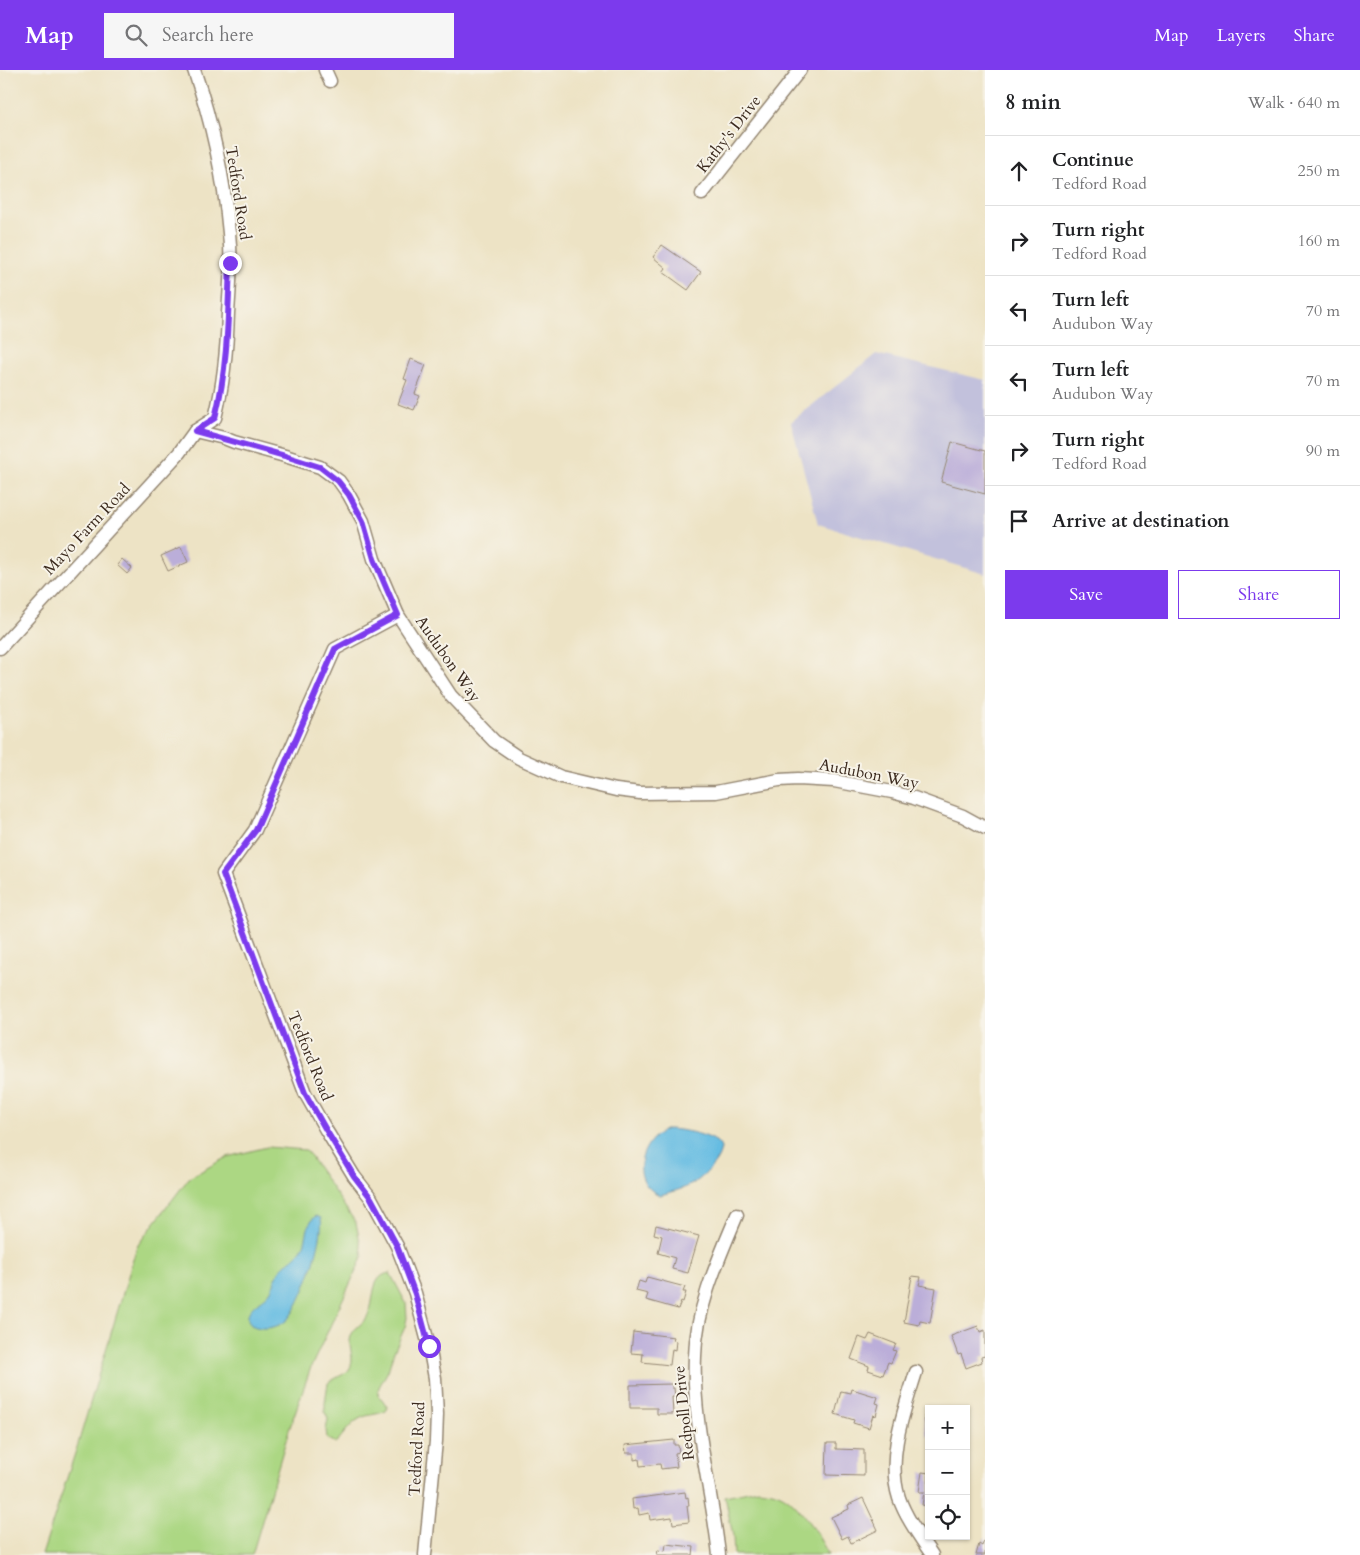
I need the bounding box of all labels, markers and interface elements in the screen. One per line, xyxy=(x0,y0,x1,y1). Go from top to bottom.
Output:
search box xyxy=(104,13,454,58)
text: Map xyxy=(25,19,74,52)
icon: search xyxy=(122,21,150,49)
text: Search here xyxy=(162,22,254,48)
text: Map xyxy=(1154,23,1189,48)
text: Layers xyxy=(1217,23,1266,48)
text: Share xyxy=(1294,23,1335,48)
text: 8 min xyxy=(1005,88,1061,117)
street label: Kathy's Drive xyxy=(692,91,766,177)
text: Walk · 640 m xyxy=(1248,92,1340,114)
street label: Tedford Road xyxy=(220,144,256,242)
text: Continue xyxy=(1052,147,1134,173)
icon: ahead xyxy=(1005,157,1033,185)
text: 250 m xyxy=(1298,160,1340,182)
text: Tedford Road xyxy=(1052,173,1147,195)
text: Turn right xyxy=(1052,217,1144,243)
icon: right xyxy=(1005,227,1033,255)
text: 160 m xyxy=(1298,230,1340,252)
text: Tedford Road xyxy=(1052,243,1147,265)
route end xyxy=(219,252,242,275)
text: Turn left xyxy=(1052,287,1129,313)
icon: left xyxy=(1005,297,1033,325)
text: 70 m xyxy=(1306,300,1340,322)
text: Audubon Way xyxy=(1052,313,1153,335)
text: Turn left xyxy=(1052,357,1129,383)
icon: left xyxy=(1005,367,1033,395)
text: 70 m xyxy=(1306,370,1340,392)
text: Audubon Way xyxy=(1052,383,1153,405)
text: Turn right xyxy=(1052,427,1144,453)
icon: right xyxy=(1005,437,1033,465)
text: 90 m xyxy=(1306,440,1340,462)
text: Tedford Road xyxy=(1052,453,1147,475)
street label: Mayo Farm Road xyxy=(39,478,136,580)
icon: arrive xyxy=(1005,507,1033,535)
text: Arrive at destination xyxy=(1052,508,1229,534)
button: Save xyxy=(1005,570,1168,619)
button: Share xyxy=(1178,570,1340,619)
street label: Audubon Way xyxy=(410,611,486,707)
street label: Audubon Way xyxy=(817,754,921,795)
street label: Tedford Road xyxy=(282,1008,338,1105)
route start xyxy=(418,1335,441,1358)
street label: Redpoll Drive xyxy=(668,1365,700,1461)
street label: Tedford Road xyxy=(404,1401,430,1497)
map controls xyxy=(925,1405,970,1540)
button: + xyxy=(925,1405,970,1450)
button: − xyxy=(925,1450,970,1495)
button: locate xyxy=(925,1495,970,1540)

